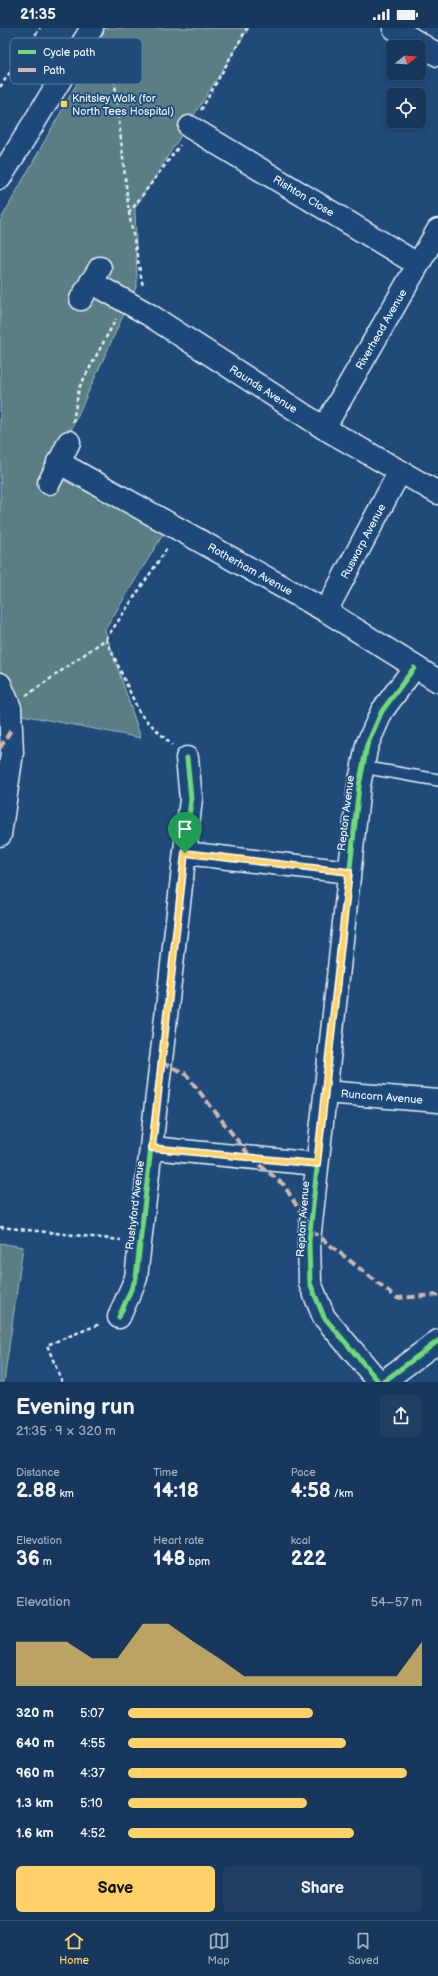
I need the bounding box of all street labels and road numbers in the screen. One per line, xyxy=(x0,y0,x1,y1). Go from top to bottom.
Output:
street label: Rishton Close xyxy=(271,172,337,219)
street label: Riverhead Avenue xyxy=(353,286,409,372)
street label: Raunds Avenue xyxy=(227,362,300,416)
street label: Ruswarp Avenue xyxy=(338,501,388,581)
street label: Rotherham Avenue xyxy=(205,540,296,598)
street label: Repton Avenue xyxy=(335,774,357,852)
street label: Runcorn Avenue xyxy=(340,1087,424,1106)
street label: Rushyford Avenue xyxy=(123,1159,147,1250)
street label: Repton Avenue xyxy=(294,1180,312,1257)

